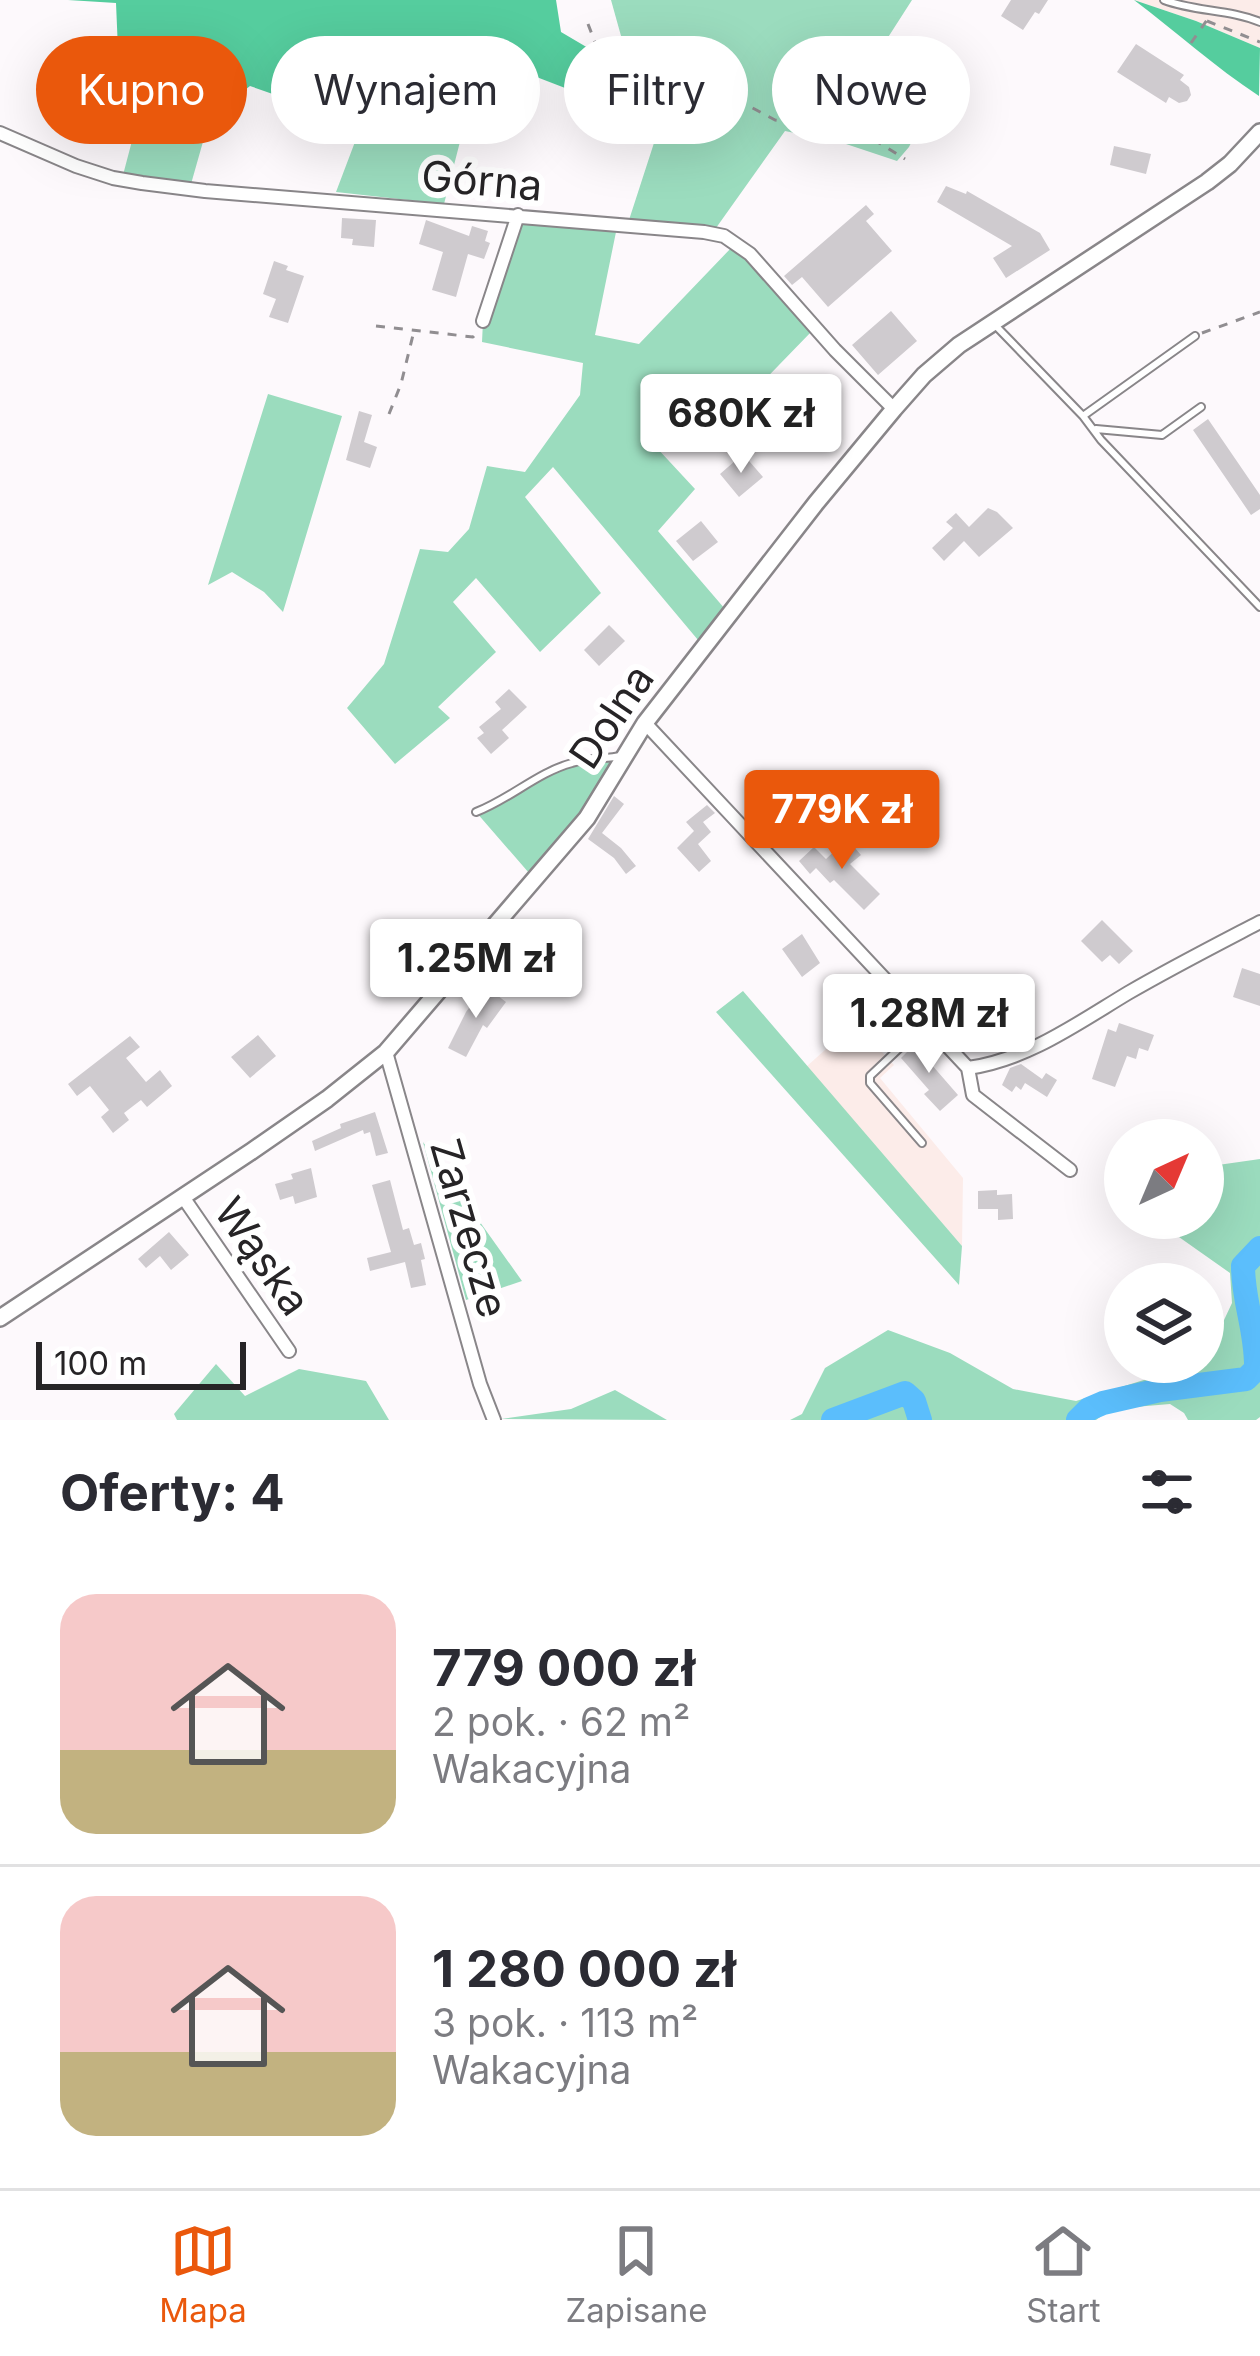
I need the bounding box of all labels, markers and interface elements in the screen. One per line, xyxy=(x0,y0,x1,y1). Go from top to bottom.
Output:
chip: Kupno xyxy=(36,36,247,144)
chip: Wynajem xyxy=(271,36,540,144)
chip: Filtry xyxy=(564,36,748,144)
chip: Nowe xyxy=(772,36,970,144)
street label: Górna xyxy=(419,149,545,211)
pin: 680K zł xyxy=(630,374,852,476)
text: 680K zł xyxy=(667,389,815,436)
street label: Dolna xyxy=(558,654,664,778)
pin: 779K zł xyxy=(731,770,953,872)
text: 779K zł xyxy=(771,785,913,832)
pin: 1.25M zł xyxy=(352,919,600,1021)
text: 1.25M zł xyxy=(397,934,555,981)
pin: 1.28M zł xyxy=(805,974,1053,1076)
text: 1.28M zł xyxy=(850,989,1008,1036)
north arrow xyxy=(1104,1119,1224,1239)
map controls xyxy=(1104,1119,1224,1383)
street label: Zarzecze xyxy=(420,1133,520,1323)
street label: Wąska xyxy=(204,1187,322,1325)
button: layers xyxy=(1104,1263,1224,1383)
scale bar xyxy=(36,1336,246,1389)
text: 100 m xyxy=(54,1343,147,1383)
icon: filters xyxy=(1134,1459,1200,1525)
text: Oferty: 4 xyxy=(60,1462,285,1523)
text: 779 000 zł xyxy=(432,1637,695,1698)
icon: home xyxy=(156,1642,300,1786)
text: 2 pok. · 62 m² xyxy=(432,1698,690,1745)
text: Wakacyjna xyxy=(432,1745,631,1792)
text: 1 280 000 zł xyxy=(432,1938,736,1999)
icon: home xyxy=(156,1944,300,2088)
text: 3 pok. · 113 m² xyxy=(432,1999,698,2046)
text: Wakacyjna xyxy=(432,2046,631,2093)
tab: Mapa xyxy=(159,2218,247,2330)
tab: Zapisane xyxy=(565,2218,708,2330)
tab: Start xyxy=(1026,2218,1101,2330)

